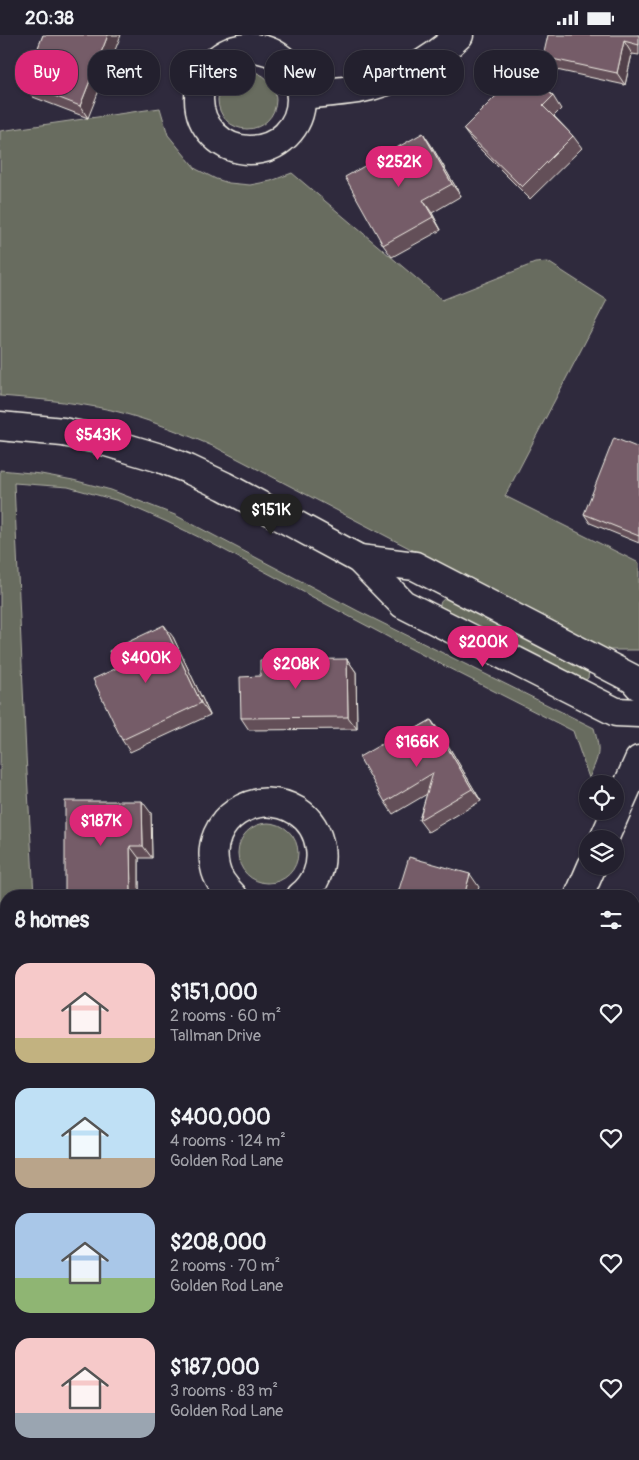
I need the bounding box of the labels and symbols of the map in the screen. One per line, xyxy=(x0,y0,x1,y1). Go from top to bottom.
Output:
pin: $252K xyxy=(364,145,434,188)
pin: $543K xyxy=(63,419,133,461)
pin: $151K xyxy=(236,493,306,536)
pin: $200K xyxy=(448,625,518,668)
pin: $400K xyxy=(111,641,181,684)
pin: $208K xyxy=(261,647,331,690)
pin: $166K xyxy=(382,725,452,768)
pin: $187K xyxy=(66,805,136,847)

